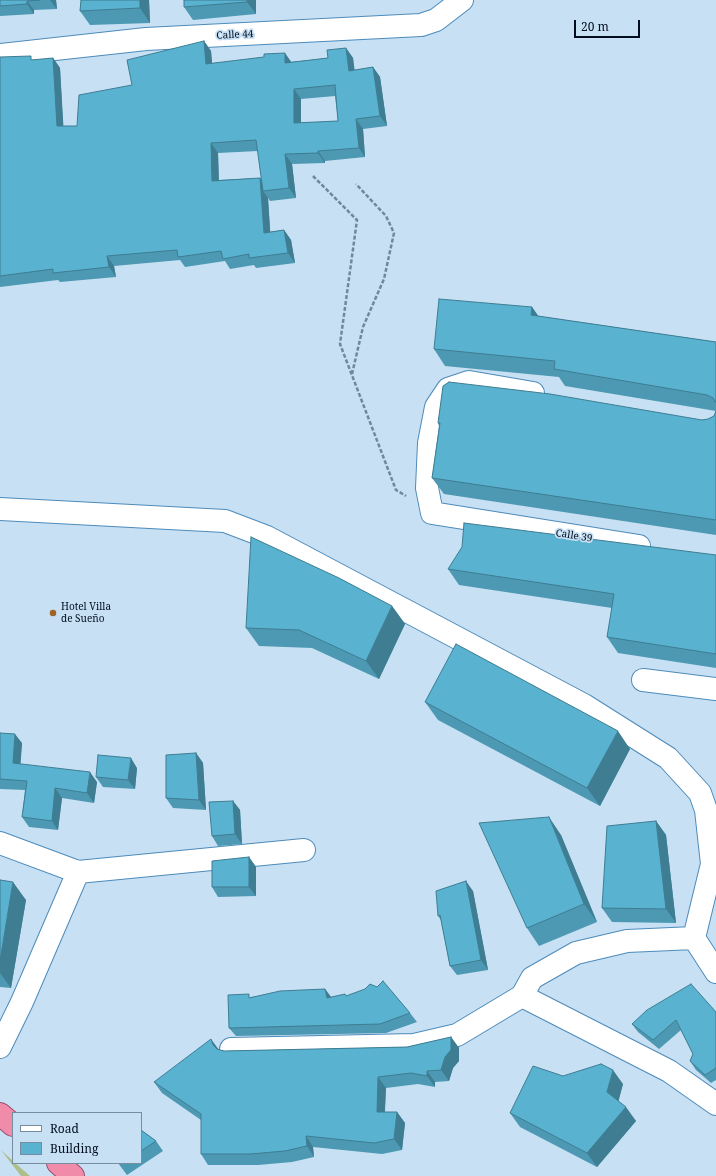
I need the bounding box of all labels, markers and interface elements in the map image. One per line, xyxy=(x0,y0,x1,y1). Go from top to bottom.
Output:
scale bar xyxy=(576,12,642,38)
text: 20 m xyxy=(581,18,609,35)
street label: Calle 44 xyxy=(216,28,254,42)
street label: Calle 39 xyxy=(555,527,593,545)
place label: Hotel Villa de Sueño xyxy=(61,601,111,624)
marker: Hotel Villa de Sueño xyxy=(48,608,58,618)
legend xyxy=(12,1112,142,1164)
text: Road xyxy=(50,1120,79,1137)
text: Building xyxy=(50,1140,98,1157)

